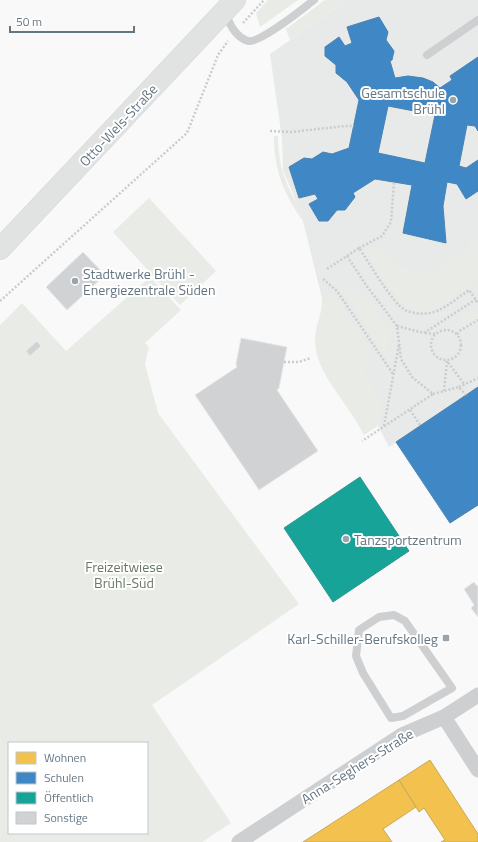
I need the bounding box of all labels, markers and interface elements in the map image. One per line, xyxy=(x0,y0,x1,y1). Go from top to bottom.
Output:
scale bar xyxy=(10,8,134,34)
text: 50 m xyxy=(16,12,42,31)
street label: Otto-Wels-Straße xyxy=(74,79,162,171)
place label: Gesamtschule Brühl xyxy=(361,82,445,119)
marker: Gesamtschule Brühl xyxy=(448,95,458,105)
place label: Stadtwerke Brühl - Energiezentrale Süden xyxy=(83,263,215,300)
marker: Stadtwerke Brühl - Energiezentrale Süden xyxy=(70,276,80,286)
place label: Tanzsportzentrum xyxy=(354,529,462,550)
marker: Tanzsportzentrum xyxy=(341,534,351,544)
park label: Freizeitwiese Brühl-Süd xyxy=(85,556,163,593)
place label: Karl-Schiller-Berufskolleg xyxy=(287,628,438,649)
marker: Karl-Schiller-Berufskolleg xyxy=(441,633,451,643)
street label: Anna-Seghers-Straße xyxy=(297,723,417,809)
legend xyxy=(8,742,148,834)
text: Wohnen xyxy=(44,748,86,767)
text: Schulen xyxy=(44,768,84,787)
text: Öffentlich xyxy=(44,788,94,807)
text: Sonstige xyxy=(44,808,88,827)

